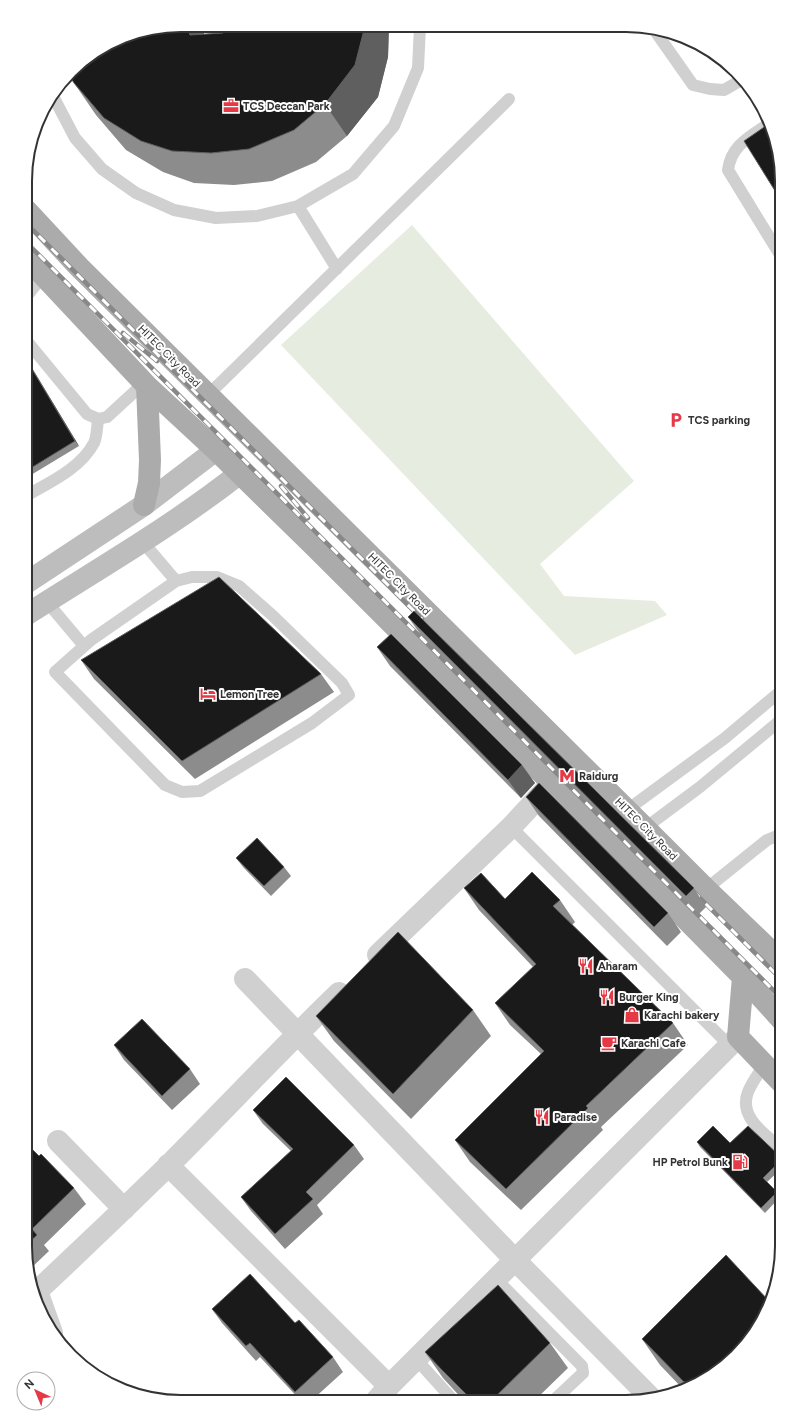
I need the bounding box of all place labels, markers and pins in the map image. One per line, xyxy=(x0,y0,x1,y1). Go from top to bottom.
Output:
office icon: TCS Deccan Park xyxy=(222,97,240,115)
place label: TCS Deccan Park xyxy=(243,100,330,113)
parking icon: TCS parking xyxy=(667,411,685,429)
place label: TCS parking xyxy=(688,414,750,427)
hotel icon: Lemon Tree xyxy=(199,685,217,703)
place label: Lemon Tree xyxy=(220,688,279,701)
metro station icon: Raidurg xyxy=(558,767,576,785)
place label: Raidurg xyxy=(579,770,618,783)
restaurant icon: Aharam xyxy=(577,957,595,975)
place label: Aharam xyxy=(598,960,638,973)
restaurant icon: Burger King xyxy=(598,988,616,1006)
place label: Burger King xyxy=(619,991,679,1004)
shop icon: Karachi bakery xyxy=(623,1006,641,1024)
place label: Karachi bakery xyxy=(644,1009,720,1022)
cafe icon: Karachi Cafe xyxy=(600,1034,618,1052)
place label: Karachi Cafe xyxy=(621,1037,686,1050)
restaurant icon: Paradise xyxy=(533,1108,551,1126)
place label: Paradise xyxy=(554,1111,597,1124)
fuel station icon: HP Petrol Bunk xyxy=(731,1153,749,1171)
place label: HP Petrol Bunk xyxy=(652,1156,728,1169)

